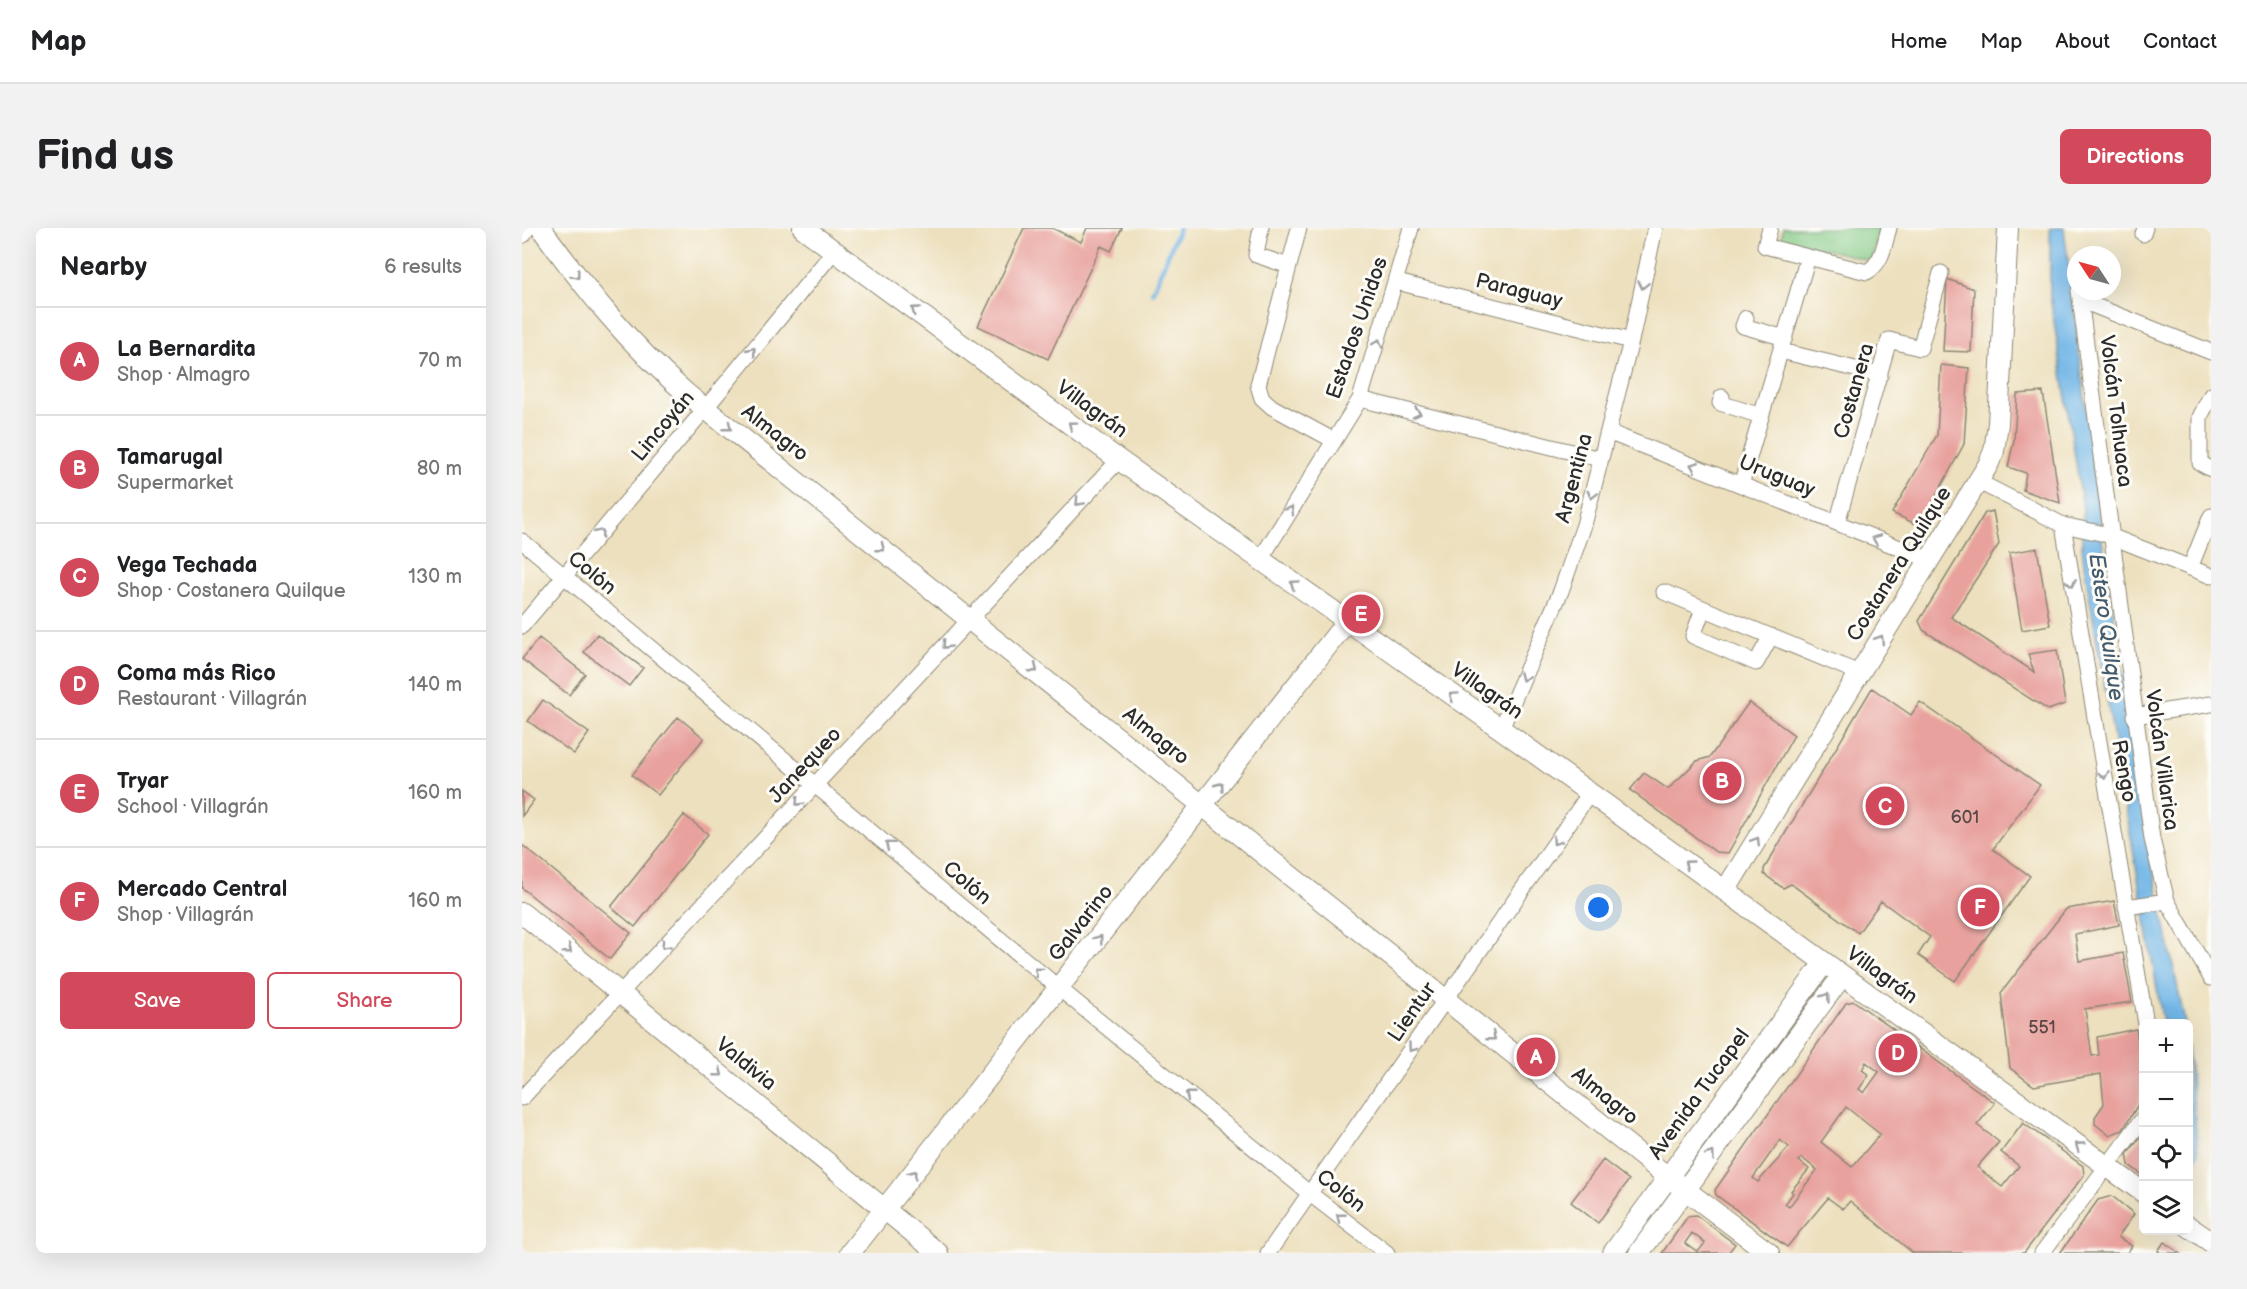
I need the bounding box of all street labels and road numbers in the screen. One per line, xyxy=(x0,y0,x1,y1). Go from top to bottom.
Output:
street label: Estados Unidos xyxy=(1321,254,1393,402)
street label: Paraguay xyxy=(1473,268,1565,314)
street label: Volcán Tolhuaca xyxy=(2094,334,2138,488)
street label: Costanera xyxy=(1828,340,1880,442)
street label: Villagrán xyxy=(1051,375,1133,443)
street label: Lincoyán xyxy=(626,386,700,466)
street label: Almagro xyxy=(737,399,813,467)
street label: Argentina xyxy=(1550,431,1598,525)
street label: Uruguay xyxy=(1735,449,1819,503)
street label: Costanera Quilque xyxy=(1841,482,1957,646)
street label: Colón xyxy=(563,546,621,600)
street label: Villagrán xyxy=(1446,657,1528,725)
street label: Volcán Villarica xyxy=(2140,688,2184,832)
street label: Almagro xyxy=(1118,702,1194,770)
street label: Janequeo xyxy=(763,722,847,808)
street label: Rengo xyxy=(2106,738,2142,804)
street label: Colón xyxy=(938,856,996,910)
street label: Galvarino xyxy=(1043,880,1119,966)
street label: Villagrán xyxy=(1841,941,1923,1009)
street label: Lientur xyxy=(1383,977,1442,1047)
street label: Avenida Tucapel xyxy=(1643,1024,1755,1164)
street label: Valdivia xyxy=(711,1032,781,1096)
street label: Almagro xyxy=(1567,1062,1643,1130)
street label: Colón xyxy=(1312,1164,1370,1218)

